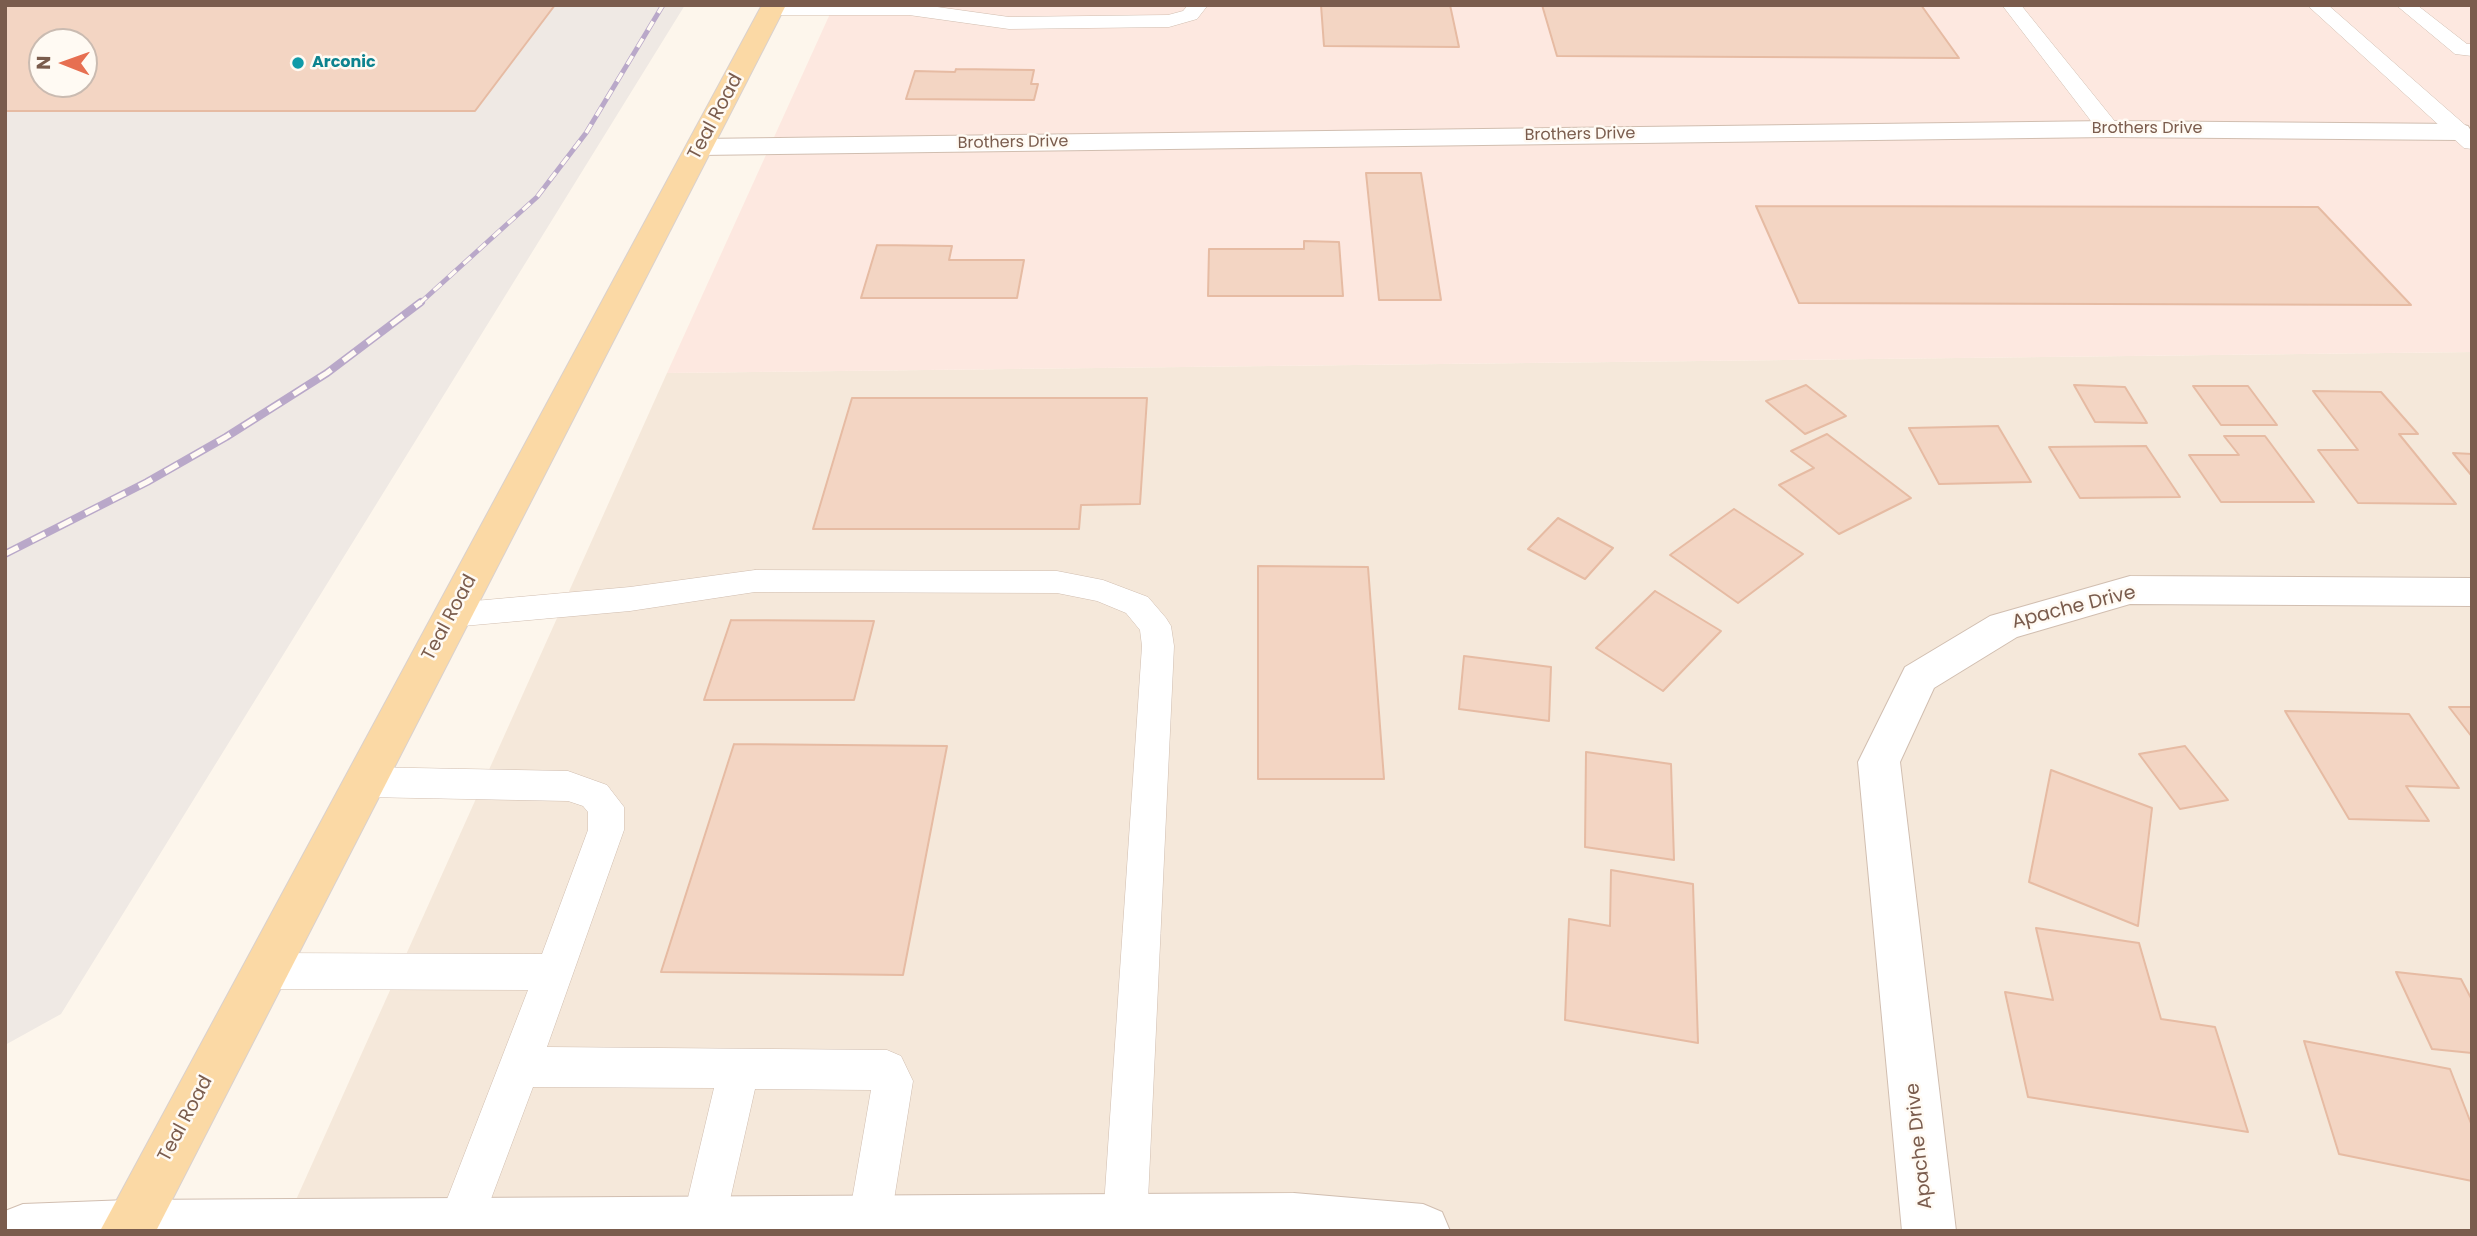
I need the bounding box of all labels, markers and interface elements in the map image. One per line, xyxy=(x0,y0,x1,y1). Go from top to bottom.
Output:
north arrow xyxy=(28,28,98,98)
place label: Arconic xyxy=(312,53,376,73)
text: N xyxy=(30,55,57,70)
marker: Arconic xyxy=(290,55,306,71)
street label: Teal Road xyxy=(684,70,748,164)
street label: Brothers Drive xyxy=(2092,119,2202,139)
street label: Brothers Drive xyxy=(1524,124,1636,146)
street label: Brothers Drive xyxy=(957,132,1069,154)
street label: Teal Road xyxy=(418,571,482,665)
street label: Apache Drive xyxy=(2010,582,2138,634)
street label: Teal Road xyxy=(154,1072,218,1166)
street label: Apache Drive xyxy=(1902,1082,1938,1210)

